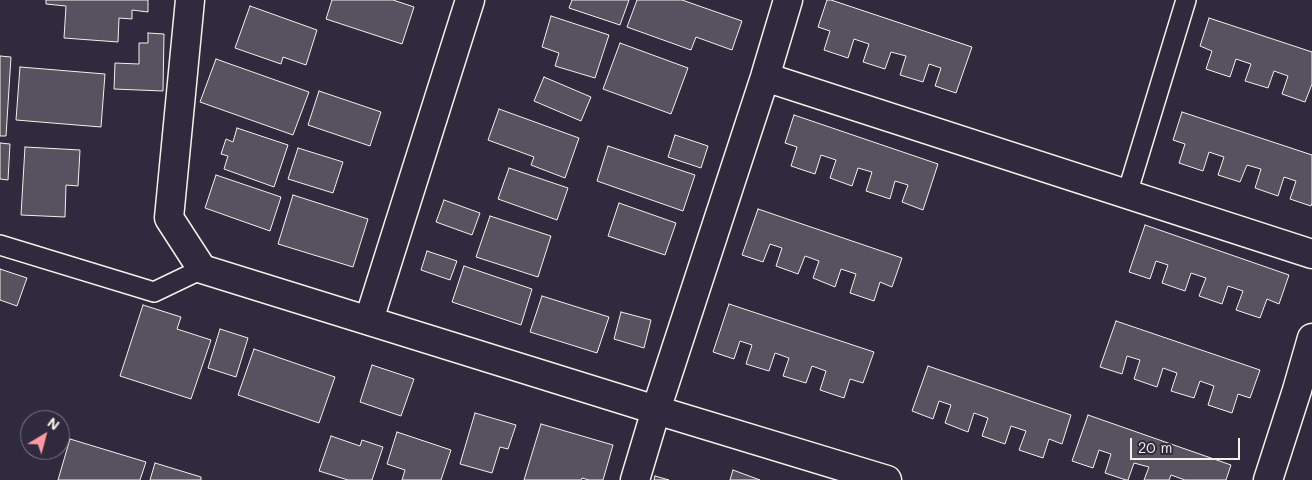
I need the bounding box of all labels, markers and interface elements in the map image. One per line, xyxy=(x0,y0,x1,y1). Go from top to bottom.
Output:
north arrow xyxy=(20,410,70,460)
text: N xyxy=(44,413,64,434)
scale bar xyxy=(1132,428,1242,460)
text: 20 m xyxy=(1138,437,1172,457)

